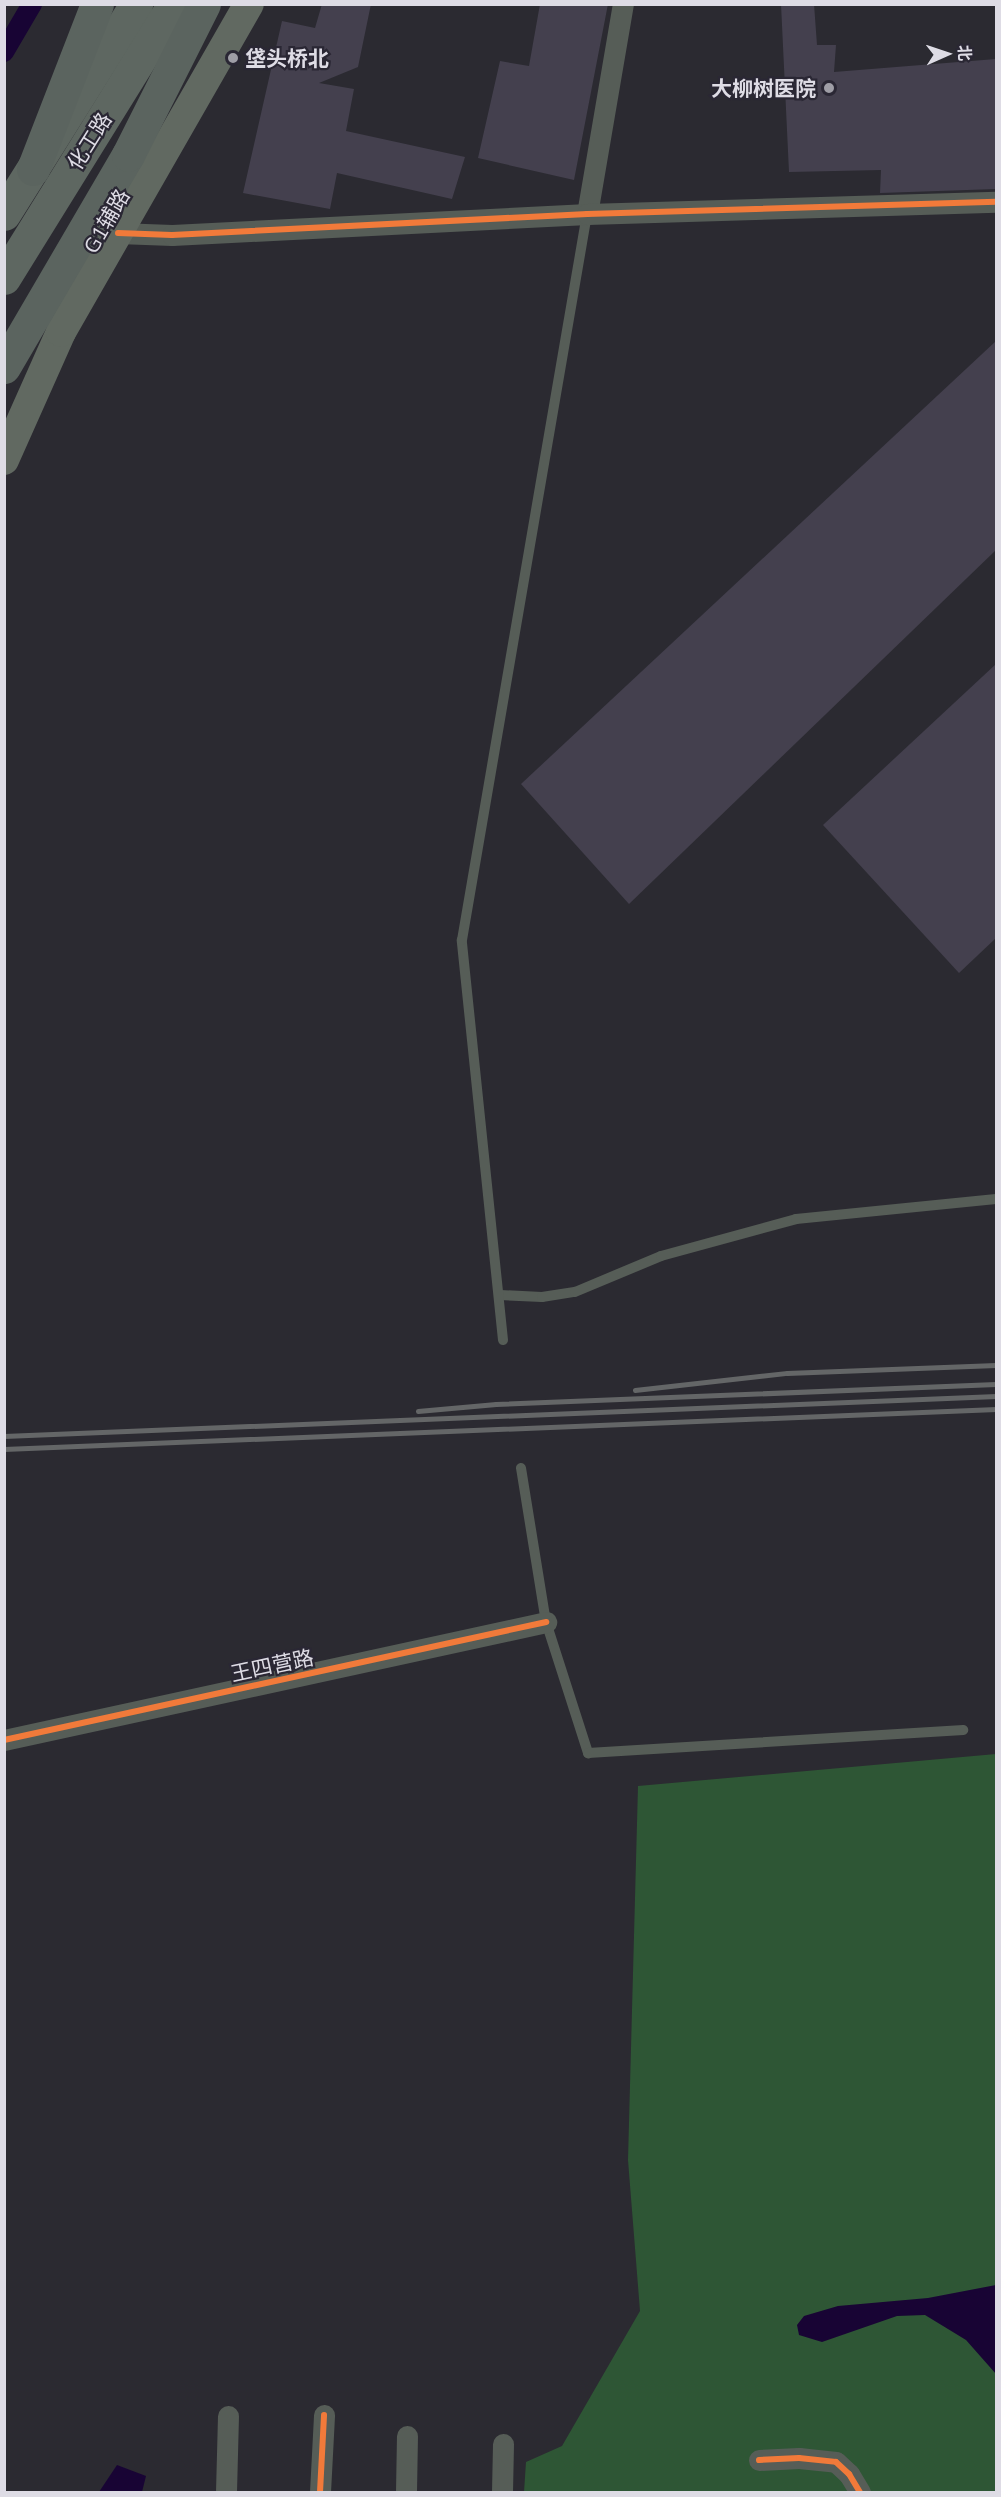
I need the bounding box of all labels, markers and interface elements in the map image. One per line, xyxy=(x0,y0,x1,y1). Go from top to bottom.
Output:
north arrow xyxy=(917,24,977,84)
place label: 垡头桥北 xyxy=(245,45,329,71)
text: 北 xyxy=(955,45,975,62)
marker: 垡头桥北 xyxy=(226,51,240,65)
place label: 大柳树医院 xyxy=(711,75,816,101)
marker: 大柳树医院 xyxy=(820,79,838,97)
street label: 化工路 xyxy=(62,108,116,174)
street label: G1辅路 xyxy=(78,184,134,258)
street label: 王四营路 xyxy=(228,1644,316,1686)

